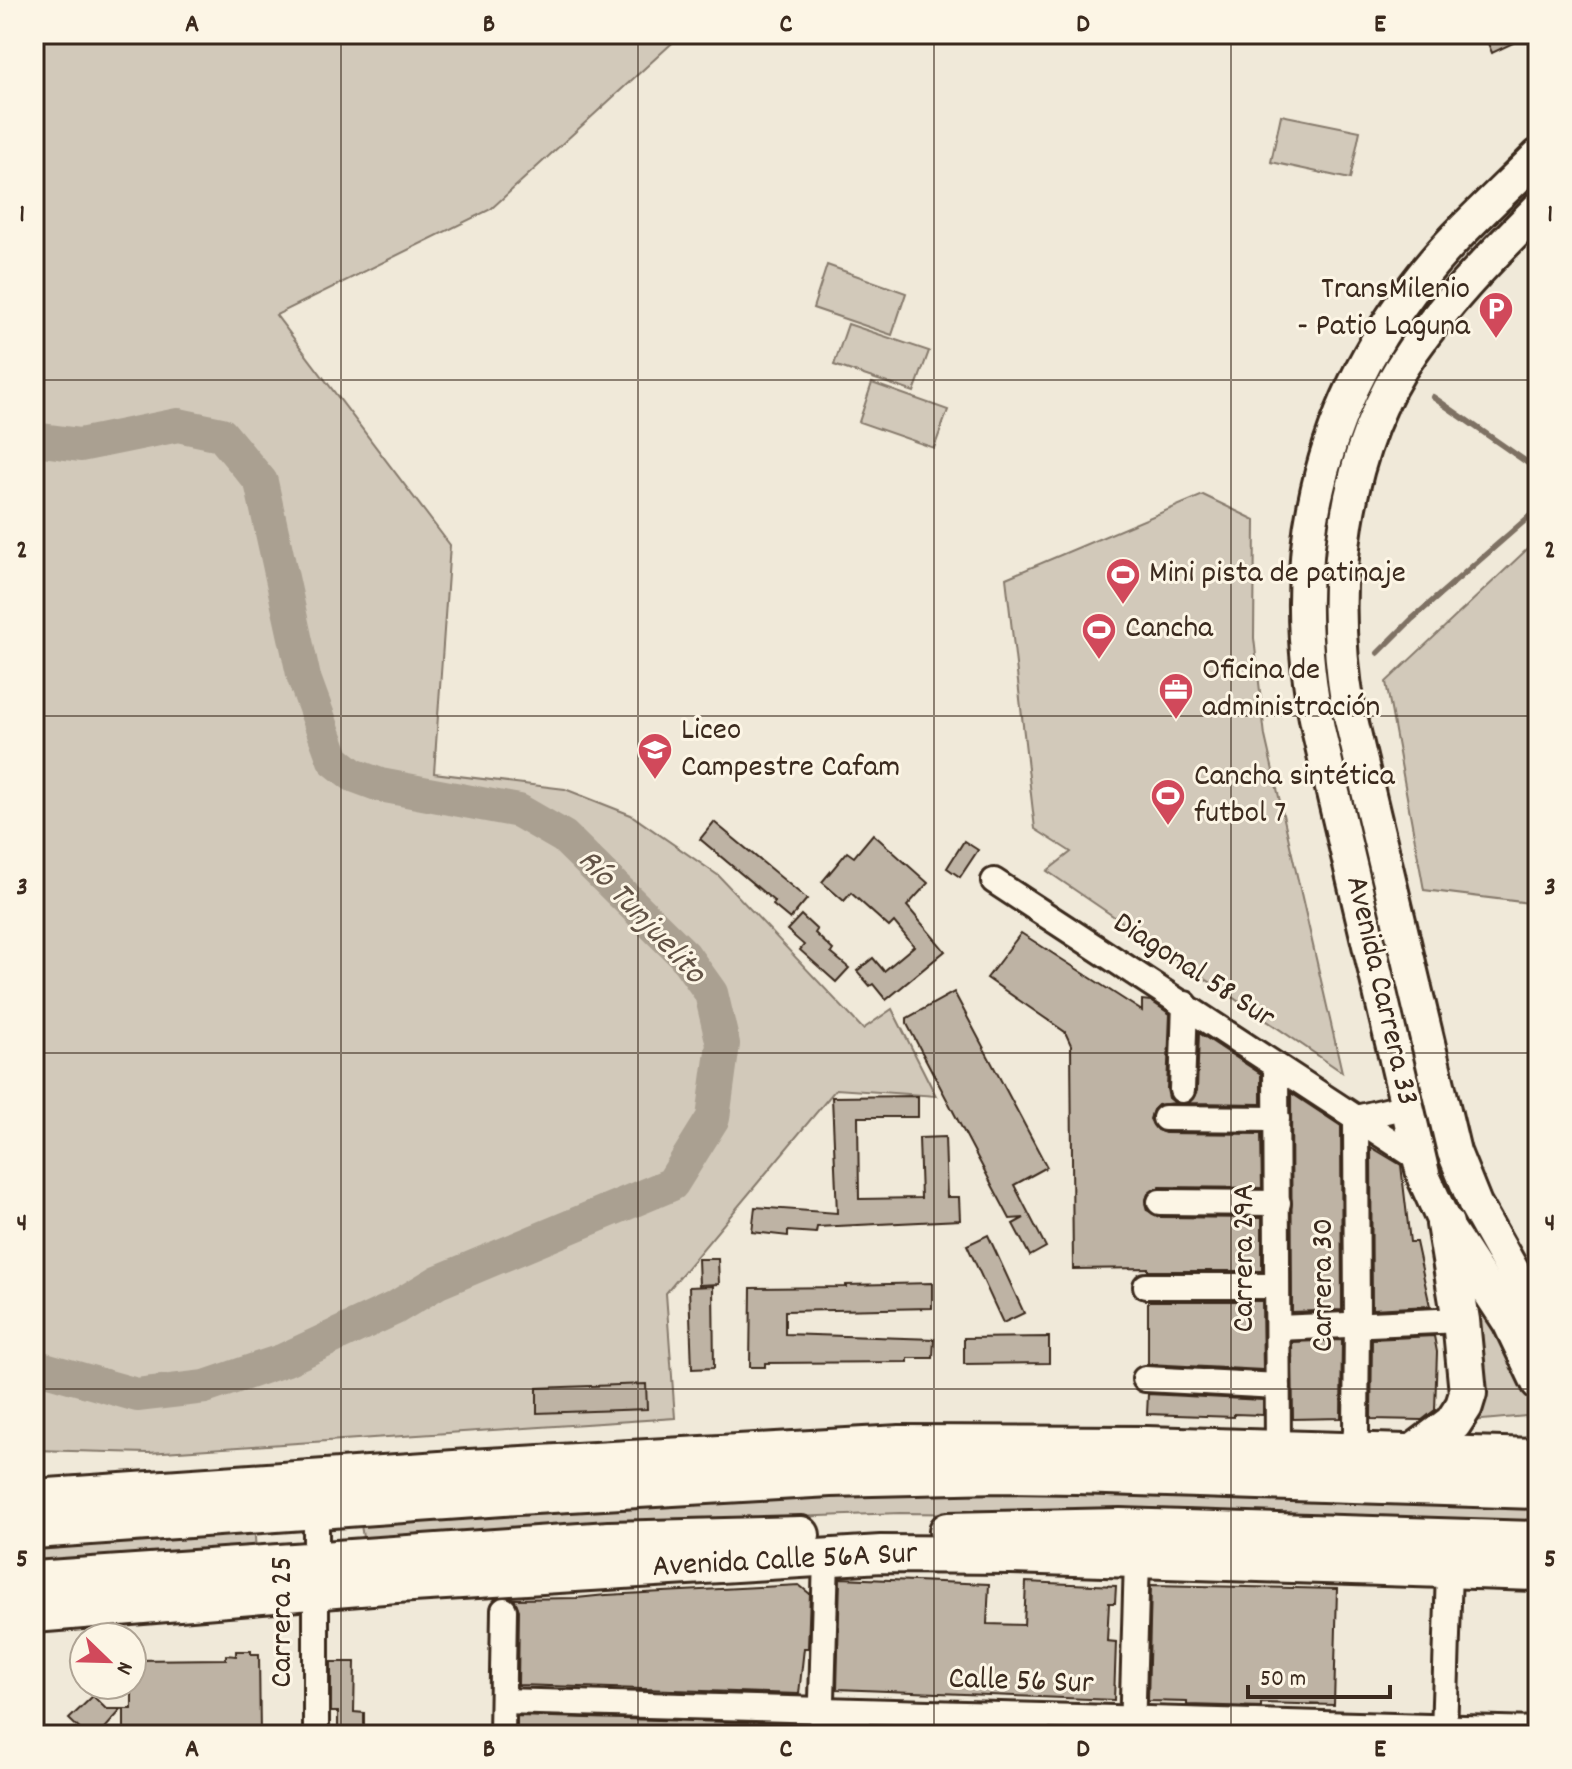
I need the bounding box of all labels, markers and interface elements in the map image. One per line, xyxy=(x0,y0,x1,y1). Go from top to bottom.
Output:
text: A xyxy=(185,7,199,44)
text: B xyxy=(483,7,495,44)
text: C xyxy=(780,7,793,44)
text: D xyxy=(1076,7,1090,44)
text: E xyxy=(1374,7,1386,44)
text: 1 xyxy=(19,197,25,234)
text: 1 xyxy=(1547,197,1553,234)
place label: TransMilenio - Patio Laguna xyxy=(1297,268,1471,351)
parking icon: TransMilenio - Patio Laguna xyxy=(1477,290,1515,340)
text: 2 xyxy=(16,533,28,570)
text: 2 xyxy=(1544,533,1556,570)
place label: Mini pista de patinaje xyxy=(1149,552,1406,598)
sports icon: Mini pista de patinaje xyxy=(1104,556,1142,606)
place label: Cancha xyxy=(1125,607,1214,653)
sports icon: Cancha xyxy=(1080,611,1118,661)
place label: Oficina de administración xyxy=(1202,649,1380,732)
office icon: Oficina de administración xyxy=(1157,671,1195,721)
place label: Liceo Campestre Cafam xyxy=(681,709,900,792)
school or university icon: Liceo Campestre Cafam xyxy=(636,731,674,781)
place label: Cancha sintética futbol 7 xyxy=(1194,755,1396,838)
sports icon: Cancha sintética futbol 7 xyxy=(1149,777,1187,827)
water label: Río Tunjuelito xyxy=(564,839,717,998)
text: 3 xyxy=(16,870,28,907)
text: 3 xyxy=(1544,870,1556,907)
street label: Avenida Carrera 33 xyxy=(1331,872,1429,1110)
street label: Diagonal 58 Sur xyxy=(1103,902,1283,1042)
street label: Carrera 29A xyxy=(1223,1184,1269,1332)
text: 4 xyxy=(17,1206,27,1243)
text: 4 xyxy=(1545,1206,1555,1243)
street label: Carrera 30 xyxy=(1302,1218,1348,1352)
street label: Avenida Calle 56A Sur xyxy=(651,1532,919,1592)
text: 5 xyxy=(16,1542,28,1579)
text: 5 xyxy=(1544,1542,1556,1579)
street label: Carrera 25 xyxy=(261,1556,307,1688)
north arrow xyxy=(68,1621,148,1701)
scale bar xyxy=(1248,1649,1390,1699)
text: N xyxy=(107,1656,140,1679)
street label: Calle 56 Sur xyxy=(948,1657,1094,1709)
text: 50 m xyxy=(1260,1663,1306,1697)
text: A xyxy=(185,1732,199,1769)
text: B xyxy=(483,1732,495,1769)
text: C xyxy=(780,1732,793,1769)
text: D xyxy=(1076,1732,1090,1769)
text: E xyxy=(1374,1732,1386,1769)

